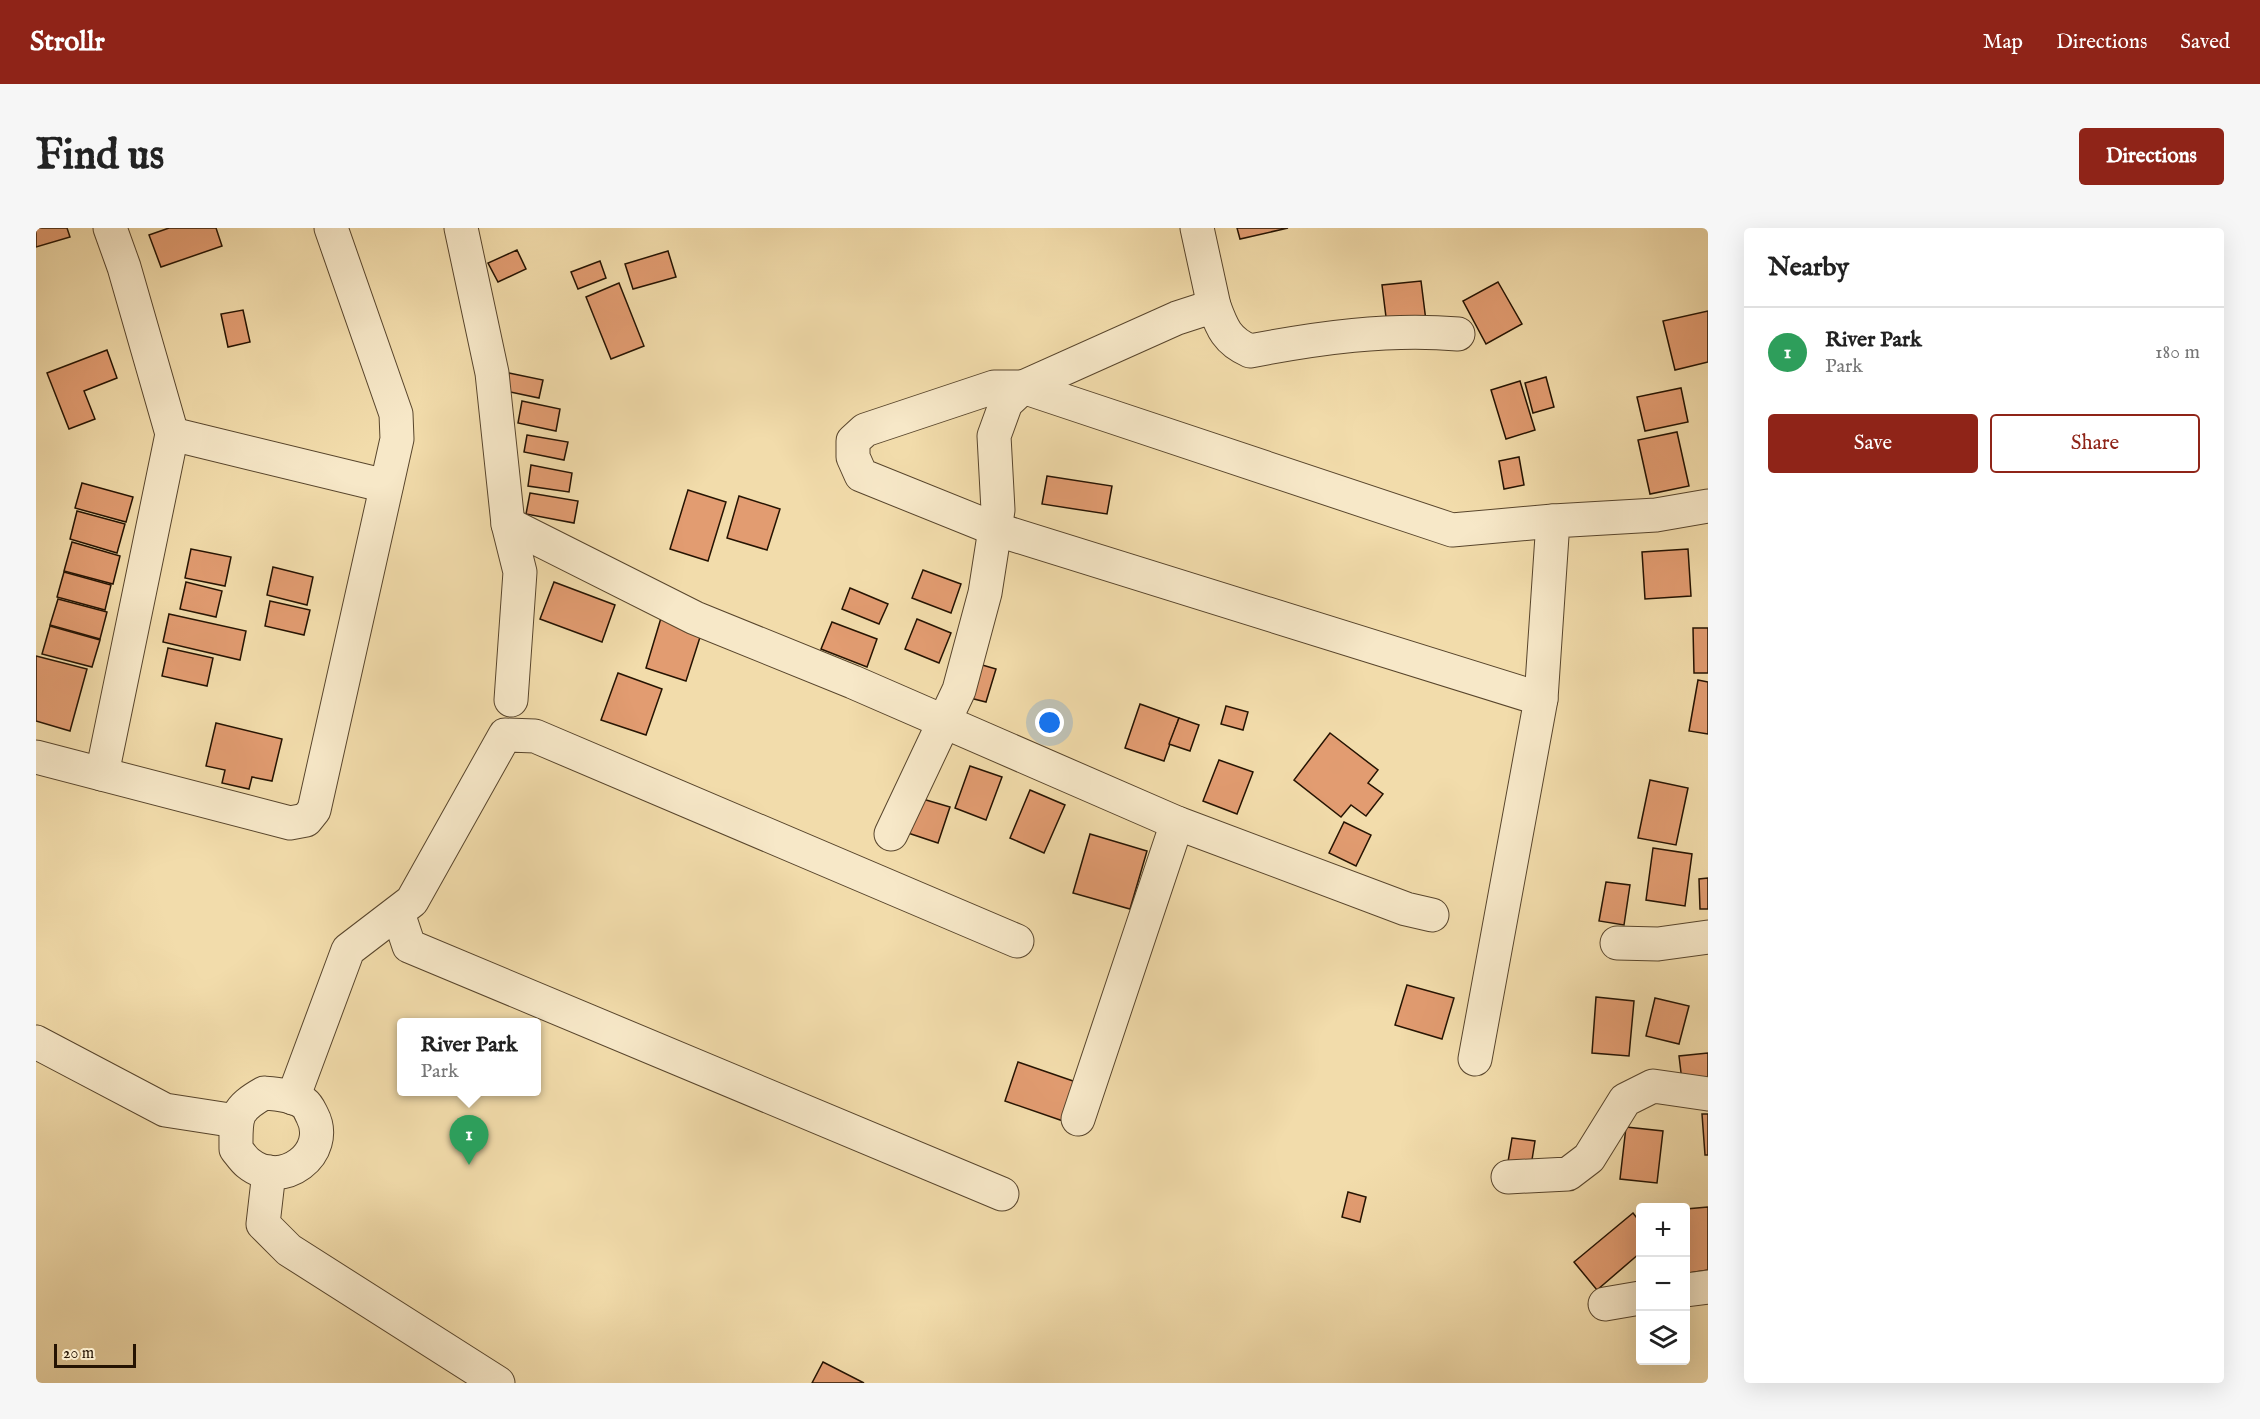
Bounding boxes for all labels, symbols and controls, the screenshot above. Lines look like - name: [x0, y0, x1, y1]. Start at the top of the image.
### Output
- text: Strollr: [30, 25, 105, 60]
- text: Map: [1983, 29, 2023, 56]
- text: Directions: [2056, 29, 2147, 56]
- text: Saved: [2180, 29, 2230, 56]
- button: Directions: [2079, 128, 2224, 185]
- text: Find us: [36, 130, 164, 183]
- text: Nearby: [1768, 251, 1849, 284]
- text: River Park: [1825, 326, 1922, 354]
- text: 1: [1784, 340, 1791, 365]
- text: 180 m: [2155, 340, 2200, 365]
- text: Park: [1825, 354, 1863, 379]
- button: Save: [1768, 414, 1978, 473]
- button: Share: [1990, 414, 2200, 473]
- your location: [1035, 708, 1064, 737]
- popup: [397, 1018, 541, 1096]
- text: River Park: [421, 1031, 517, 1059]
- text: Park: [421, 1059, 459, 1084]
- pin: 1: [450, 1116, 488, 1165]
- map controls: [1636, 1203, 1690, 1365]
- button: +: [1636, 1203, 1690, 1257]
- button: −: [1636, 1257, 1690, 1311]
- button: layers: [1636, 1311, 1690, 1365]
- scale bar: [54, 1341, 136, 1368]
- text: 20 m: [63, 1344, 94, 1364]

